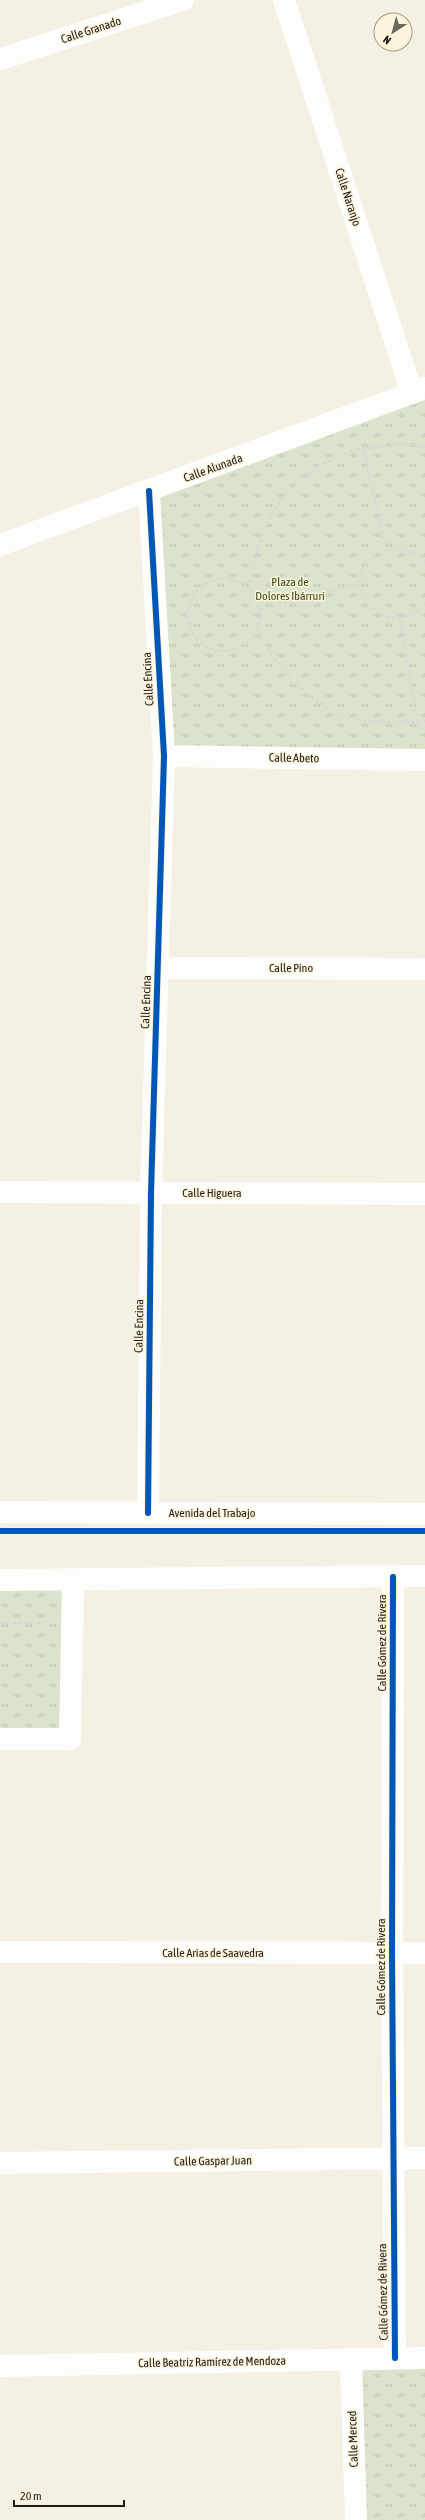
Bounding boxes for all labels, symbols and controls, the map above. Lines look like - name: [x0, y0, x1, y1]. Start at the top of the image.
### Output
- north arrow: [373, 12, 413, 52]
- street label: Calle Granado: [59, 14, 123, 46]
- text: N: [381, 33, 393, 47]
- street label: Calle Naranjo: [332, 166, 364, 228]
- street label: Calle Alunada: [182, 451, 244, 485]
- park label: Plaza de Dolores Ibárruri: [255, 575, 325, 603]
- street label: Calle Encina: [140, 652, 156, 706]
- street label: Calle Abeto: [269, 751, 320, 765]
- street label: Calle Pino: [269, 961, 313, 975]
- street label: Calle Encina: [138, 975, 154, 1029]
- street label: Calle Higuera: [182, 1186, 242, 1200]
- street label: Calle Encina: [132, 1299, 146, 1353]
- street label: Avenida del Trabajo: [169, 1506, 256, 1520]
- street label: Calle Gómez de Rivera: [375, 1594, 389, 1692]
- street label: Calle Gómez de Rivera: [374, 1918, 388, 2016]
- street label: Calle Arias de Saavedra: [162, 1946, 264, 1960]
- street label: Calle Gaspar Juan: [174, 2153, 252, 2169]
- street label: Calle Gómez de Rivera: [375, 2243, 391, 2341]
- street label: Calle Beatriz Ramírez de Mendoza: [138, 2354, 286, 2370]
- street label: Calle Merced: [345, 2410, 361, 2468]
- scale bar: [14, 2482, 124, 2508]
- text: 20 m: [20, 2489, 42, 2503]

